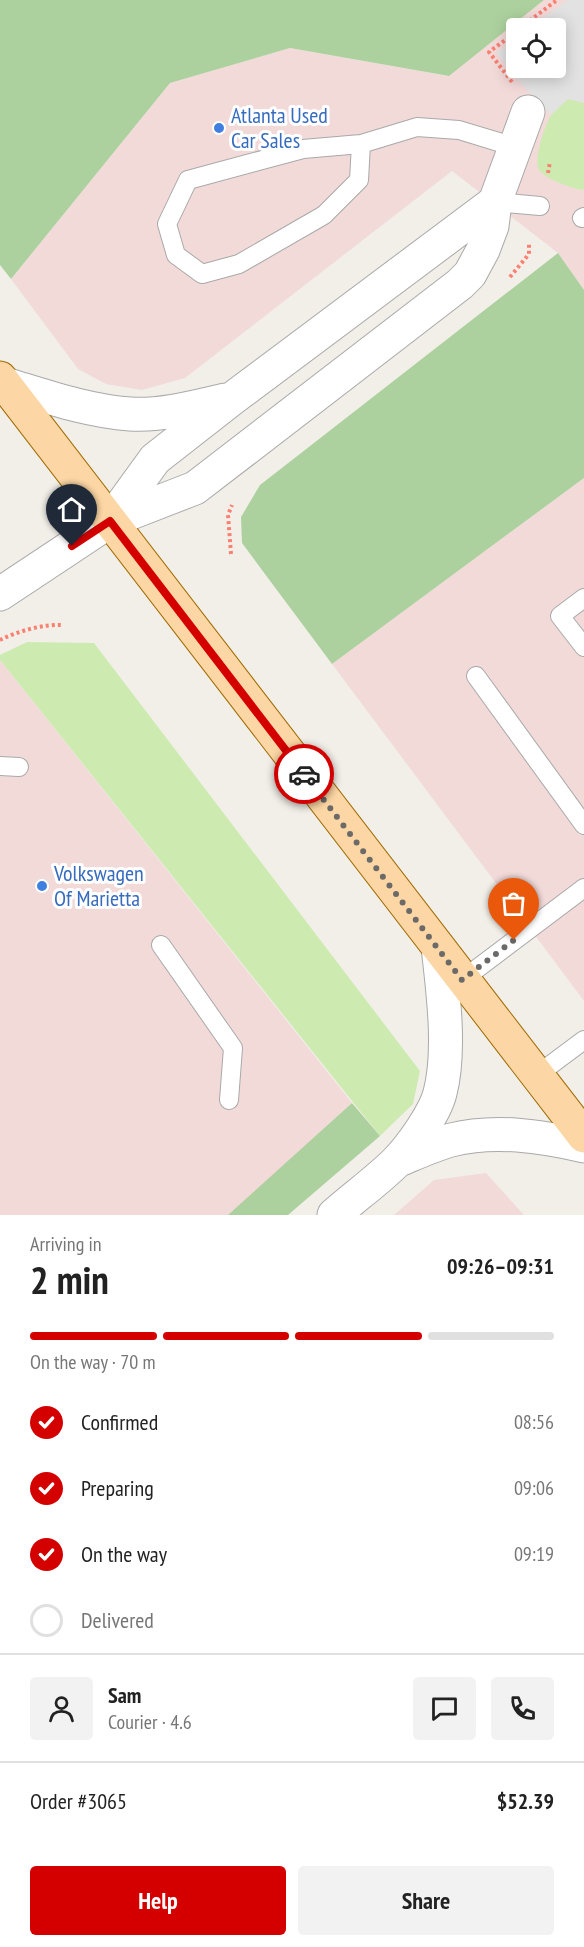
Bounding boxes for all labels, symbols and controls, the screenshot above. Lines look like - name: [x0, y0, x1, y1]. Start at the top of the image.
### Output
- map controls: [506, 18, 566, 78]
- button: locate: [506, 18, 566, 78]
- place label: Atlanta Used Car Sales: [231, 101, 328, 154]
- marker: Atlanta Used Car Sales: [212, 121, 226, 135]
- pin: [46, 484, 97, 546]
- icon: home: [55, 493, 88, 526]
- courier: [274, 744, 334, 804]
- icon: car: [288, 758, 321, 791]
- place label: Volkswagen Of Marietta: [53, 859, 144, 912]
- pin: [488, 878, 539, 940]
- marker: Volkswagen Of Marietta: [35, 879, 49, 893]
- icon: bag: [497, 887, 530, 920]
- text: Arriving in: [30, 1231, 102, 1257]
- text: 09:26–09:31: [447, 1252, 554, 1280]
- text: 2 min: [30, 1254, 109, 1305]
- text: On the way · 70 m: [30, 1349, 156, 1375]
- icon: check: [30, 1406, 63, 1439]
- text: Confirmed: [81, 1408, 158, 1436]
- text: 08:56: [514, 1409, 554, 1435]
- icon: check: [30, 1472, 63, 1505]
- text: Preparing: [81, 1474, 154, 1502]
- text: 09:06: [514, 1475, 554, 1501]
- icon: check: [30, 1538, 63, 1571]
- text: On the way: [81, 1540, 167, 1568]
- text: 09:19: [514, 1541, 554, 1567]
- text: Delivered: [81, 1606, 154, 1634]
- button: person: [30, 1677, 93, 1740]
- button: chat: [413, 1677, 476, 1740]
- button: phone: [491, 1677, 554, 1740]
- text: Sam: [108, 1681, 141, 1709]
- text: Courier · 4.6: [108, 1709, 192, 1735]
- text: Order #3065: [30, 1787, 127, 1815]
- text: $52.39: [497, 1787, 554, 1815]
- button: Help: [30, 1866, 286, 1935]
- button: Share: [298, 1866, 554, 1935]

